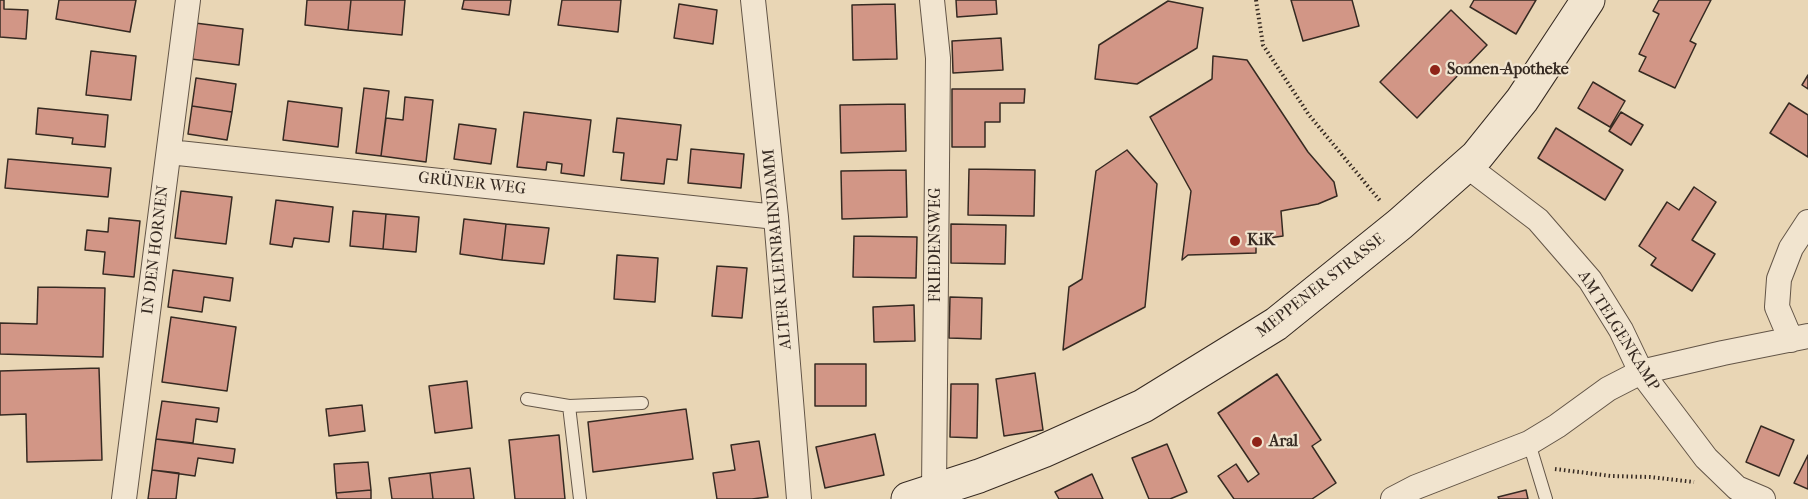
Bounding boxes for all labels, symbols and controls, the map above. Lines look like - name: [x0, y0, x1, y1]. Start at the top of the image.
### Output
- place label: Sonnen-Apotheke: [1447, 60, 1569, 80]
- marker: Sonnen-Apotheke: [1428, 63, 1442, 77]
- street label: ALTER KLEINBAHNDAMM: [760, 148, 796, 350]
- street label: GRÜNER WEG: [417, 169, 527, 199]
- street label: IN DEN HORNEN: [139, 184, 173, 316]
- street label: FRIEDENSWEG: [926, 187, 946, 303]
- street label: MEPPENER STRASSE: [1253, 230, 1389, 342]
- place label: KiK: [1247, 231, 1275, 251]
- marker: KiK: [1228, 234, 1242, 248]
- street label: AM TELGENKAMP: [1573, 267, 1663, 395]
- place label: Aral: [1269, 432, 1298, 452]
- marker: Aral: [1250, 435, 1264, 449]

